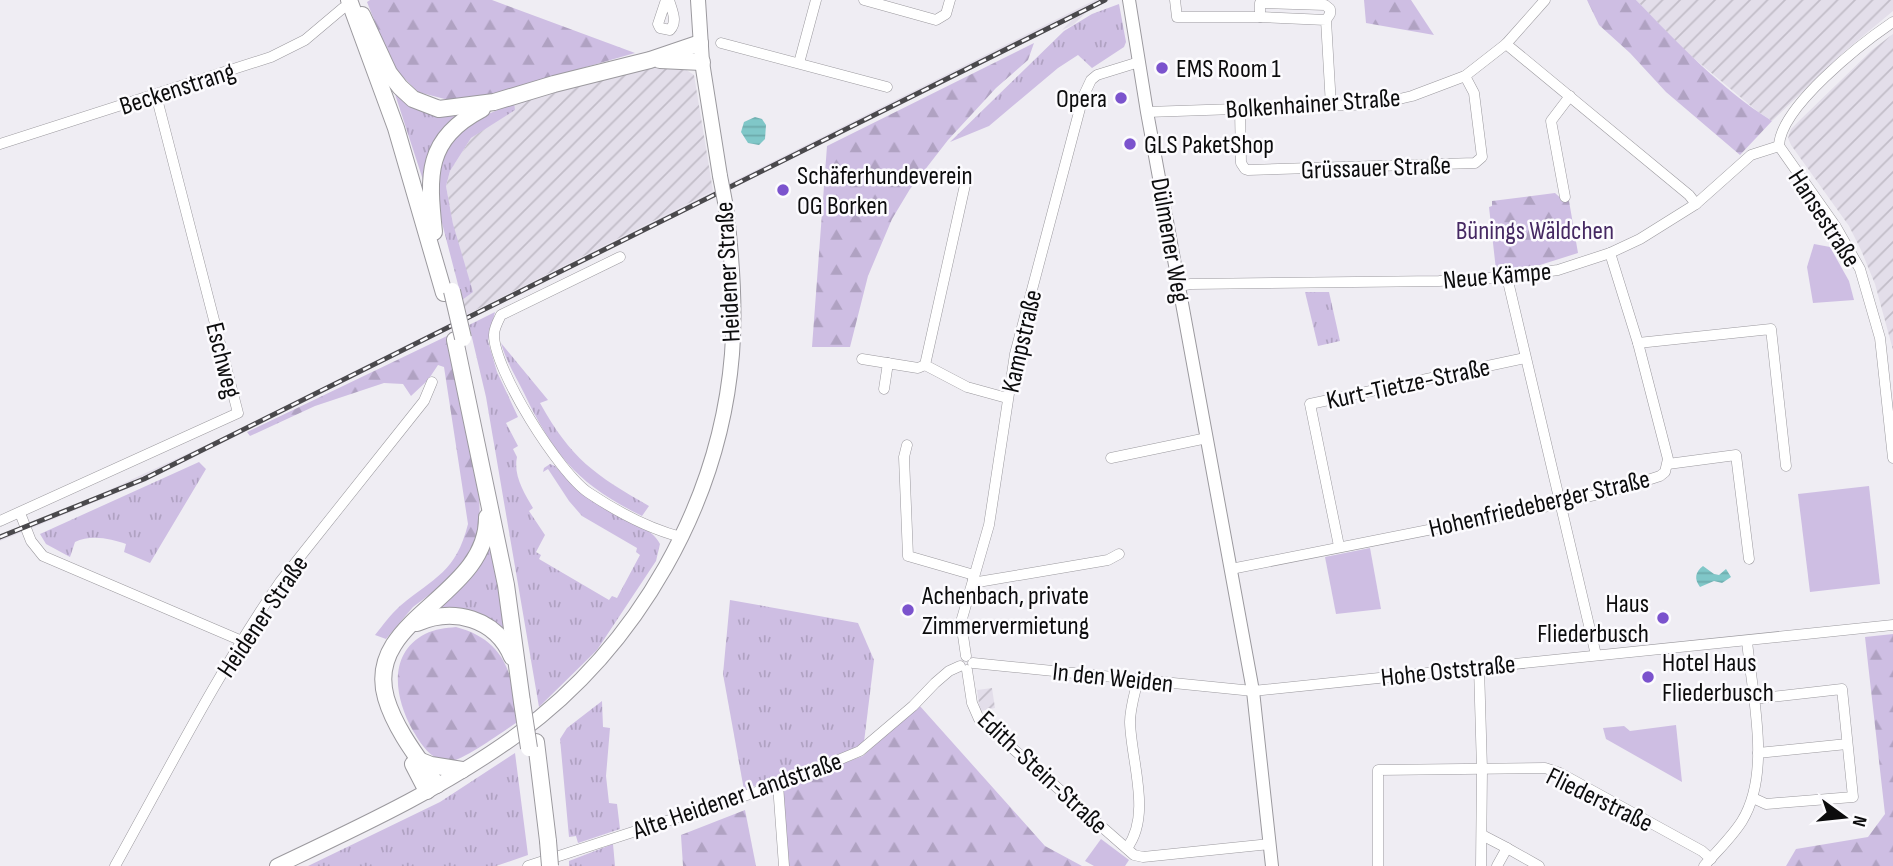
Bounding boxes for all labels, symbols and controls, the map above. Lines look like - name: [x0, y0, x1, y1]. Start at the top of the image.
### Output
- place label: EMS Room 1: [1176, 54, 1281, 85]
- street label: Beckenstrang: [116, 56, 239, 123]
- marker: EMS Room 1: [1154, 60, 1170, 76]
- street label: Bolkenhainer Straße: [1225, 83, 1401, 126]
- place label: Opera: [1056, 84, 1107, 115]
- marker: Opera: [1113, 90, 1129, 106]
- place label: GLS PaketShop: [1144, 130, 1274, 161]
- marker: GLS PaketShop: [1122, 136, 1138, 152]
- street label: Grüssauer Straße: [1301, 150, 1452, 187]
- place label: Schäferhundeverein OG Borken: [797, 161, 973, 222]
- street label: Hansestraße: [1781, 164, 1867, 273]
- street label: Dülmener Weg: [1143, 175, 1196, 305]
- marker: Schäferhundeverein OG Borken: [775, 182, 791, 198]
- street label: Heidener Straße: [709, 201, 748, 343]
- park label: Bünings Wäldchen: [1456, 216, 1614, 247]
- street label: Neue Kämpe: [1442, 256, 1553, 297]
- street label: Kampstraße: [996, 287, 1049, 396]
- street label: Eschweg: [198, 319, 247, 401]
- street label: Kurt-Tietze-Straße: [1324, 352, 1493, 417]
- street label: Hohenfriedeberger Straße: [1426, 464, 1653, 545]
- street label: Heidener Straße: [211, 550, 315, 684]
- place label: Achenbach, private Zimmervermietung: [921, 581, 1089, 642]
- place label: Haus Fliederbusch: [1537, 589, 1649, 650]
- marker: Achenbach, private Zimmervermietung: [900, 602, 916, 618]
- marker: Haus Fliederbusch: [1655, 610, 1671, 626]
- place label: Hotel Haus Fliederbusch: [1662, 648, 1774, 709]
- street label: Hohe Oststraße: [1379, 649, 1517, 694]
- street label: In den Weiden: [1051, 657, 1175, 700]
- marker: Hotel Haus Fliederbusch: [1640, 669, 1656, 685]
- street label: Edith-Stein-Straße: [970, 705, 1114, 841]
- street label: Alte Heidener Landstraße: [628, 746, 846, 847]
- street label: Fliederstraße: [1541, 761, 1658, 839]
- north arrow: [1809, 782, 1879, 852]
- text: N: [1847, 813, 1871, 829]

